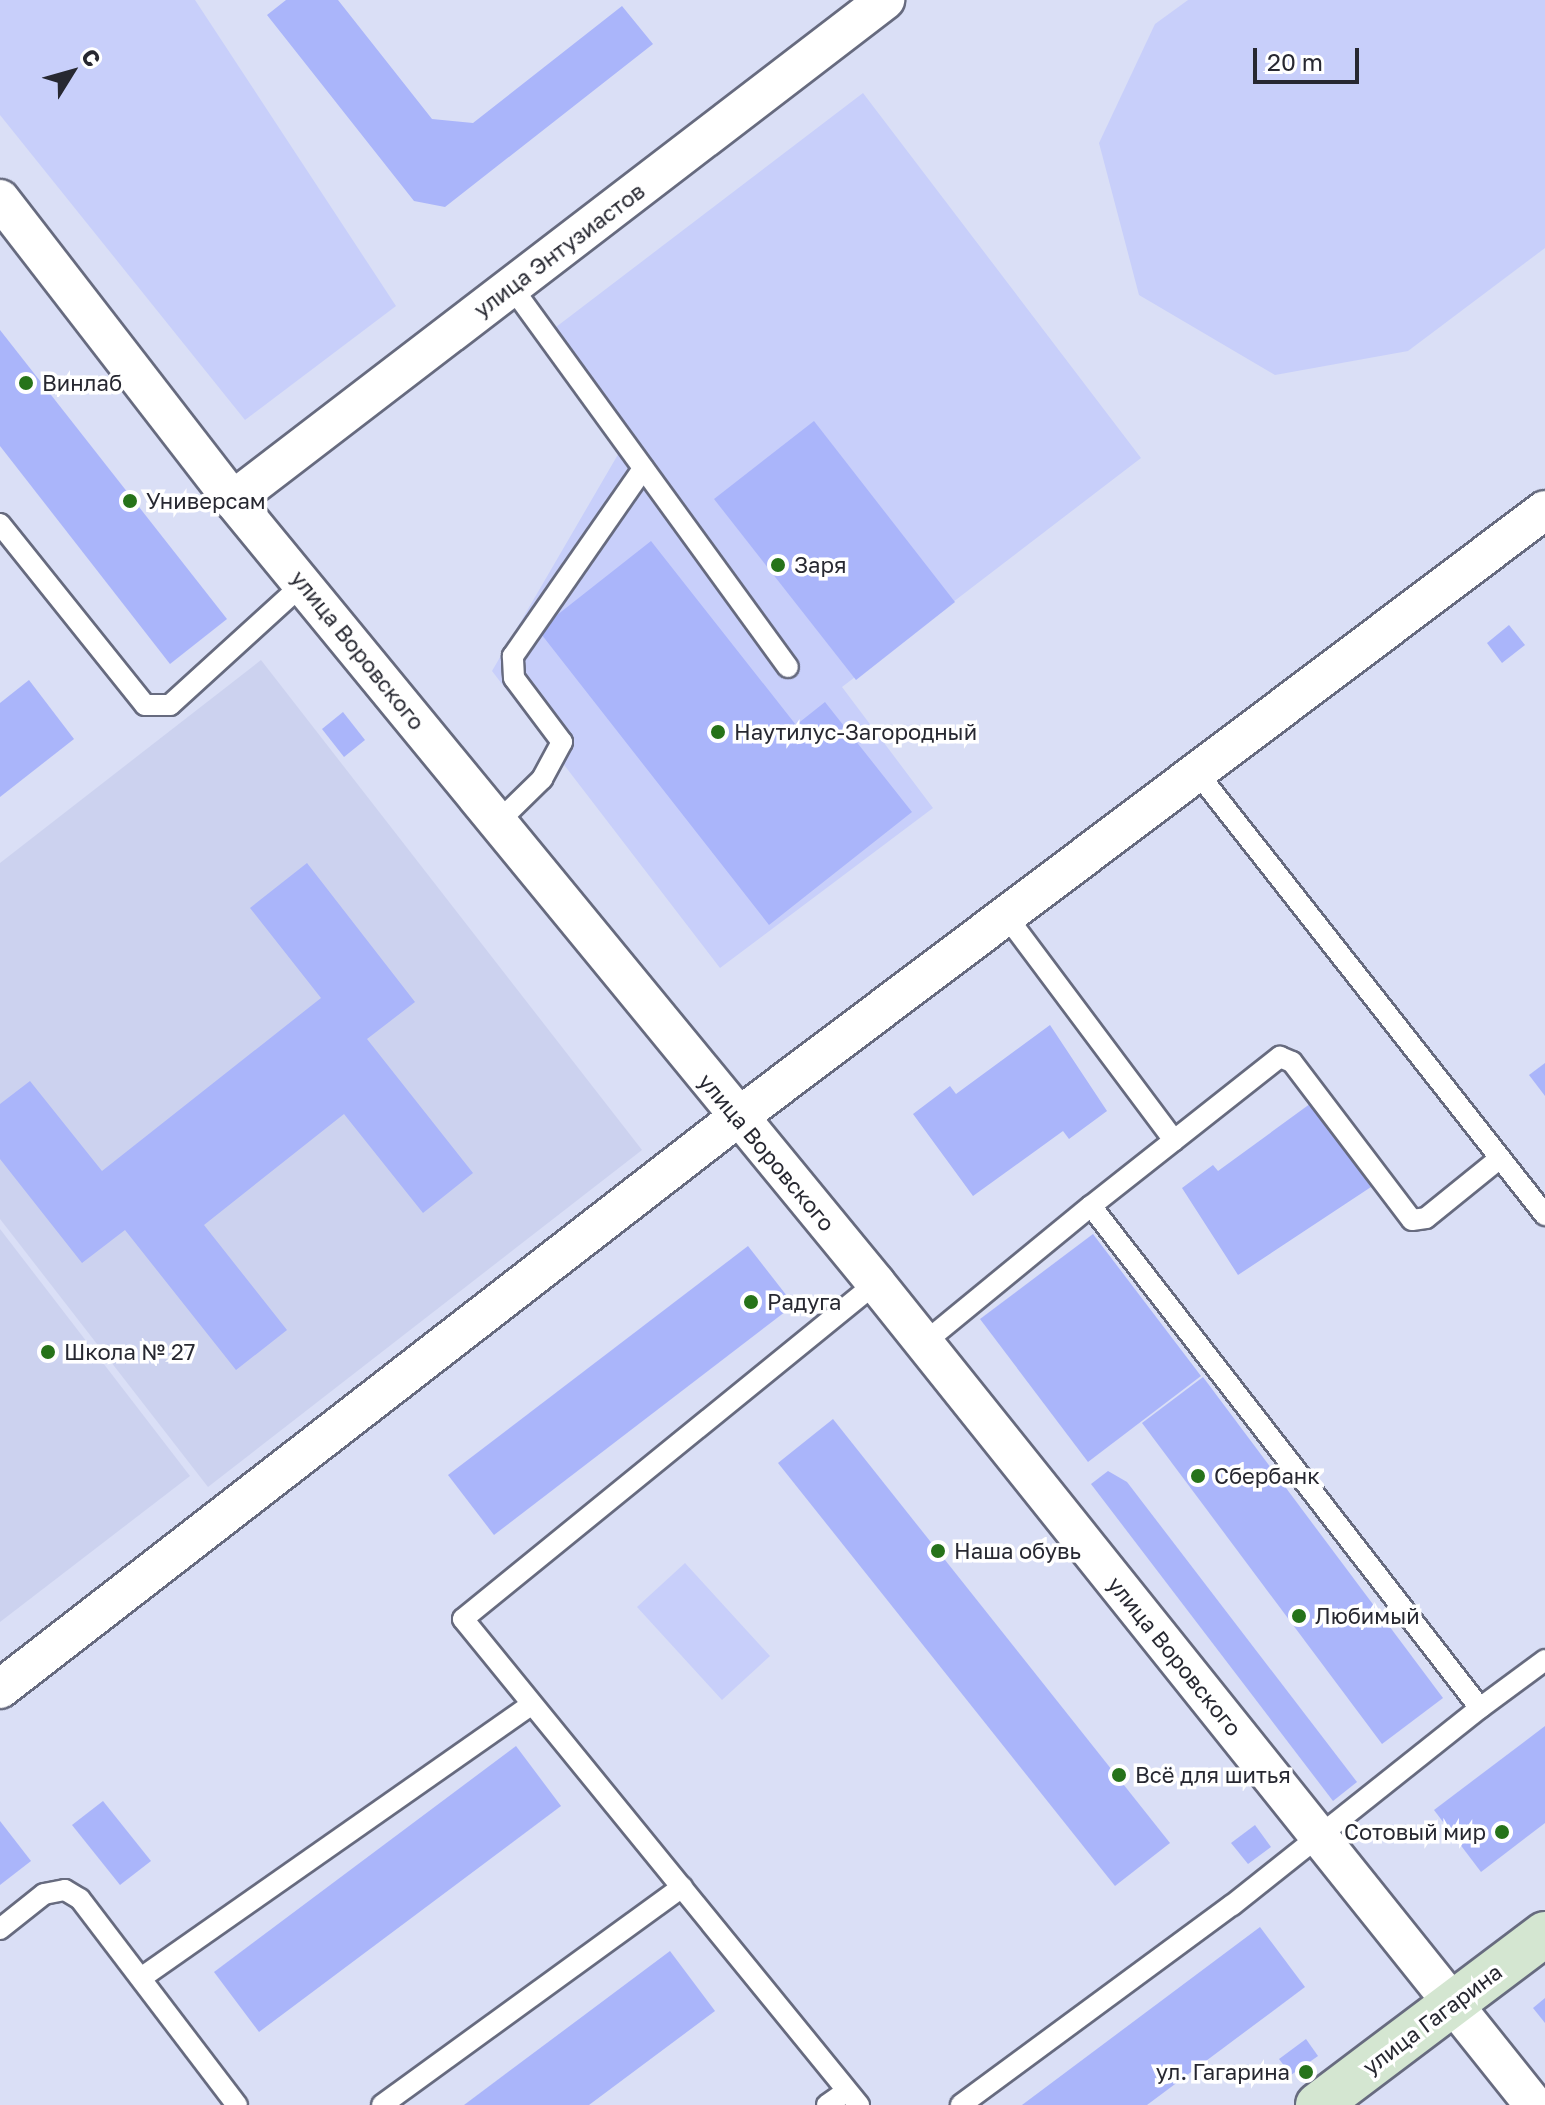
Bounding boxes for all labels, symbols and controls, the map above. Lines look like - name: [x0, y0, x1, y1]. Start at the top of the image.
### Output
- north arrow: [32, 32, 112, 112]
- scale bar: [1257, 32, 1363, 82]
- text: С: [76, 43, 107, 72]
- text: 20 m: [1267, 47, 1323, 76]
- street label: улица Энтузиастов: [468, 177, 650, 323]
- place label: Винлаб: [42, 370, 122, 396]
- marker: Винлаб: [17, 374, 35, 392]
- place label: Универсам: [146, 488, 266, 514]
- marker: Универсам: [121, 492, 139, 510]
- place label: Заря: [794, 552, 847, 578]
- marker: Заря: [769, 556, 787, 574]
- street label: улица Воровского: [286, 565, 430, 735]
- place label: Наутилус-Загородный: [734, 719, 977, 745]
- marker: Наутилус-Загородный: [709, 723, 727, 741]
- street label: улица Воровского: [693, 1068, 841, 1236]
- place label: Радуга: [767, 1289, 841, 1315]
- marker: Радуга: [742, 1293, 760, 1311]
- place label: Школа № 27: [64, 1339, 195, 1365]
- marker: Школа № 27: [39, 1343, 57, 1361]
- place label: Сбербанк: [1214, 1463, 1320, 1489]
- marker: Сбербанк: [1189, 1467, 1207, 1485]
- place label: Наша обувь: [954, 1538, 1081, 1564]
- marker: Наша обувь: [929, 1542, 947, 1560]
- street label: улица Воровского: [1103, 1571, 1247, 1741]
- place label: Любимый: [1315, 1603, 1420, 1629]
- marker: Любимый: [1290, 1607, 1308, 1625]
- place label: Всё для шитья: [1135, 1762, 1291, 1788]
- marker: Всё для шитья: [1110, 1766, 1128, 1784]
- place label: Сотовый мир: [1344, 1819, 1486, 1845]
- marker: Сотовый мир: [1493, 1823, 1511, 1841]
- street label: улица Гагарина: [1357, 1958, 1507, 2080]
- place label: ул. Гагарина: [1156, 2059, 1290, 2085]
- marker: ул. Гагарина: [1297, 2063, 1315, 2081]

